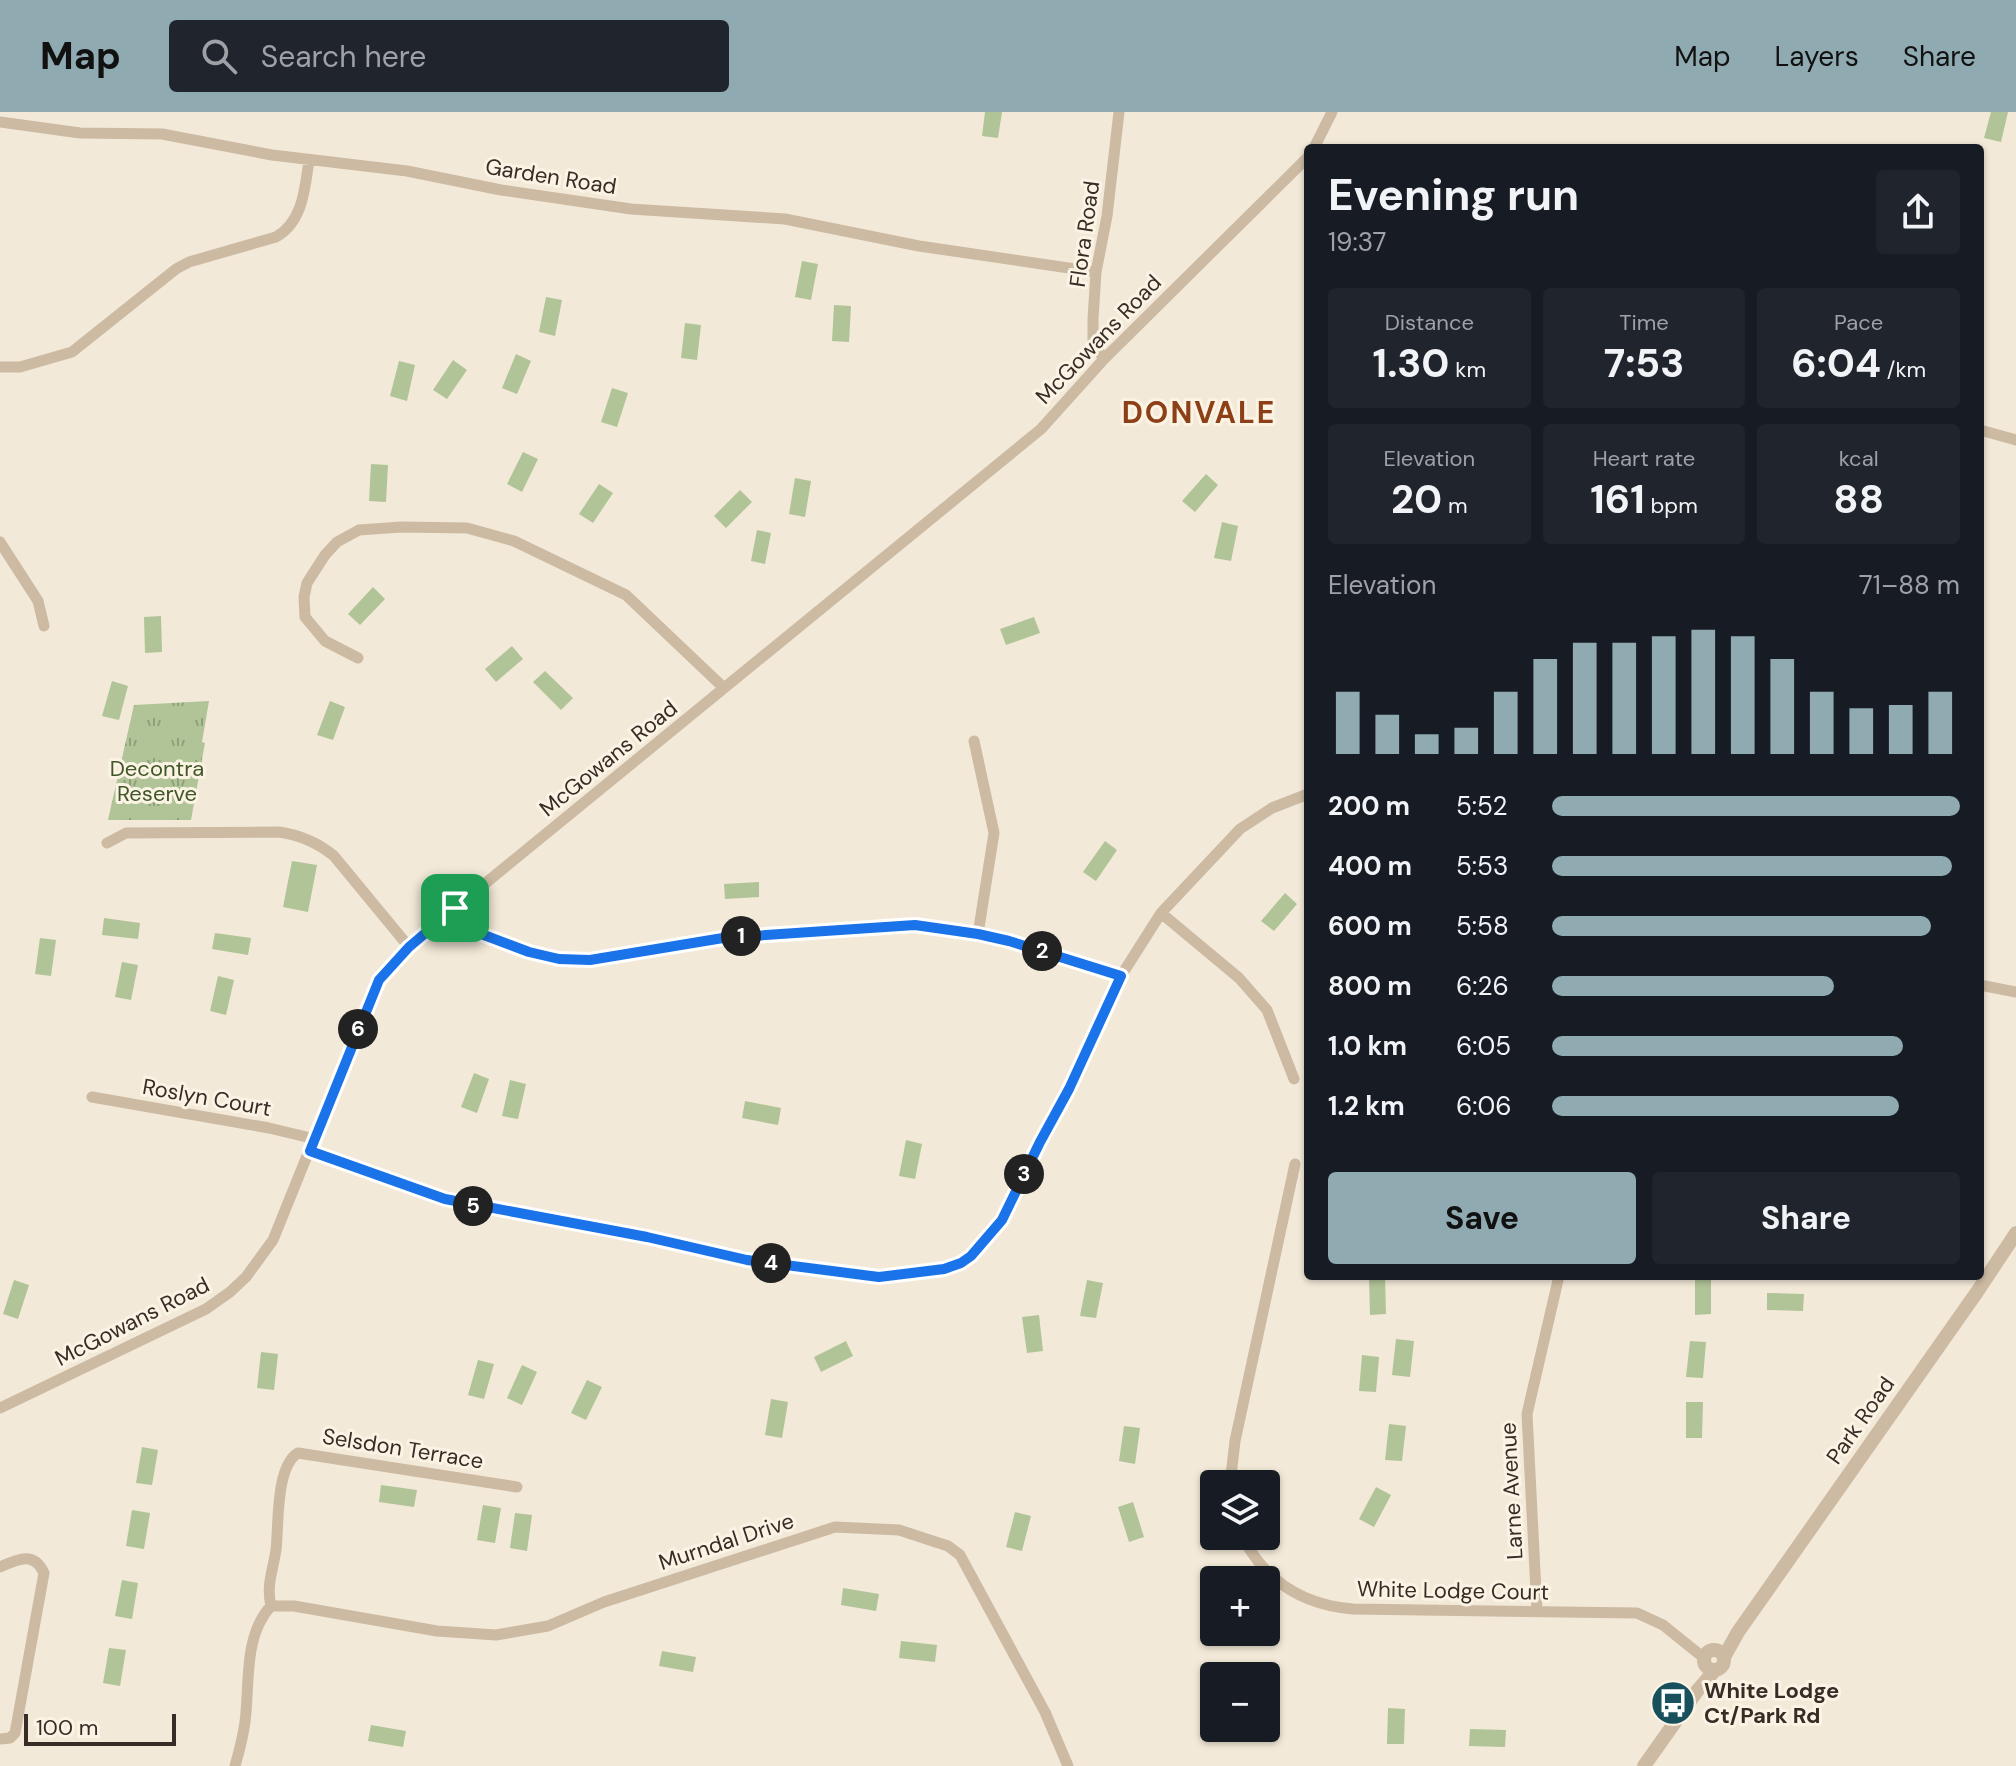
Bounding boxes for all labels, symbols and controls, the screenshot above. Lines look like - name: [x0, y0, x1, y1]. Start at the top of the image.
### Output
- search box: [169, 20, 729, 92]
- text: Map: [40, 31, 121, 81]
- icon: search: [197, 34, 241, 78]
- text: Search here: [261, 37, 426, 76]
- text: Map: [1674, 38, 1731, 75]
- text: Layers: [1775, 38, 1859, 75]
- text: Share: [1903, 38, 1976, 75]
- street label: Garden Road: [483, 152, 619, 201]
- text: Evening run: [1328, 166, 1579, 224]
- button: share: [1876, 170, 1960, 254]
- street label: Flora Road: [1063, 179, 1106, 289]
- text: 19:37: [1328, 225, 1387, 259]
- street label: McGowans Road: [1029, 268, 1168, 410]
- text: Distance: [1385, 308, 1474, 337]
- text: Time: [1619, 308, 1669, 337]
- text: Pace: [1834, 308, 1883, 337]
- text: 1.30: [1373, 337, 1450, 389]
- text: 7:53: [1604, 337, 1684, 389]
- text: 6:04: [1791, 337, 1881, 389]
- text: km: [1450, 355, 1486, 384]
- text: /km: [1881, 355, 1926, 384]
- district label: DONVALE: [1122, 393, 1276, 432]
- text: Elevation: [1383, 444, 1475, 473]
- text: Heart rate: [1593, 444, 1695, 473]
- text: kcal: [1839, 444, 1879, 473]
- text: 20: [1391, 473, 1442, 525]
- text: 161: [1590, 473, 1645, 525]
- text: 88: [1833, 473, 1884, 525]
- text: m: [1442, 491, 1468, 520]
- text: bpm: [1645, 491, 1698, 520]
- text: Elevation: [1328, 568, 1436, 602]
- text: 71–88 m: [1859, 568, 1960, 602]
- street label: McGowans Road: [533, 694, 683, 823]
- park label: Decontra Reserve: [110, 754, 204, 808]
- text: 200 m: [1328, 789, 1410, 823]
- text: 5:52: [1456, 789, 1508, 823]
- text: 400 m: [1328, 849, 1412, 883]
- text: 5:53: [1456, 849, 1508, 883]
- pin: [421, 874, 489, 942]
- icon: arrive: [433, 886, 477, 930]
- text: 600 m: [1328, 909, 1412, 943]
- text: 5:58: [1456, 909, 1509, 943]
- pin: 1: [721, 916, 761, 956]
- text: 1: [737, 921, 745, 950]
- pin: 2: [1022, 931, 1062, 971]
- text: 2: [1036, 936, 1048, 965]
- text: 800 m: [1328, 969, 1412, 1003]
- text: 6:26: [1456, 969, 1509, 1003]
- pin: 6: [338, 1009, 378, 1049]
- text: 6: [351, 1014, 365, 1043]
- text: 1.0 km: [1328, 1029, 1407, 1063]
- text: 6:05: [1456, 1029, 1511, 1063]
- street label: Roslyn Court: [140, 1072, 274, 1123]
- text: 1.2 km: [1328, 1089, 1405, 1123]
- text: 6:06: [1456, 1089, 1512, 1123]
- pin: 3: [1004, 1154, 1044, 1194]
- text: 3: [1017, 1159, 1031, 1188]
- button: Save: [1328, 1172, 1636, 1264]
- button: Share: [1652, 1172, 1960, 1264]
- pin: 5: [453, 1186, 493, 1226]
- text: 5: [466, 1191, 480, 1220]
- pin: 4: [751, 1243, 791, 1283]
- text: 4: [764, 1248, 778, 1277]
- street label: McGowans Road: [50, 1270, 214, 1373]
- street label: Park Road: [1820, 1371, 1901, 1470]
- street label: Selsdon Terrace: [320, 1421, 486, 1476]
- street label: Larne Avenue: [1493, 1422, 1530, 1560]
- map controls: [1200, 1470, 1280, 1742]
- button: layers: [1200, 1470, 1280, 1550]
- street label: Murndal Drive: [655, 1506, 797, 1577]
- button: +: [1200, 1566, 1280, 1646]
- street label: White Lodge Court: [1357, 1574, 1549, 1607]
- button: −: [1200, 1662, 1280, 1742]
- place label: White Lodge Ct/Park Rd: [1704, 1676, 1839, 1730]
- bus stop icon: White Lodge Ct/Park Rd: [1649, 1679, 1697, 1727]
- scale bar: [24, 1710, 176, 1746]
- text: 100 m: [36, 1713, 98, 1742]

